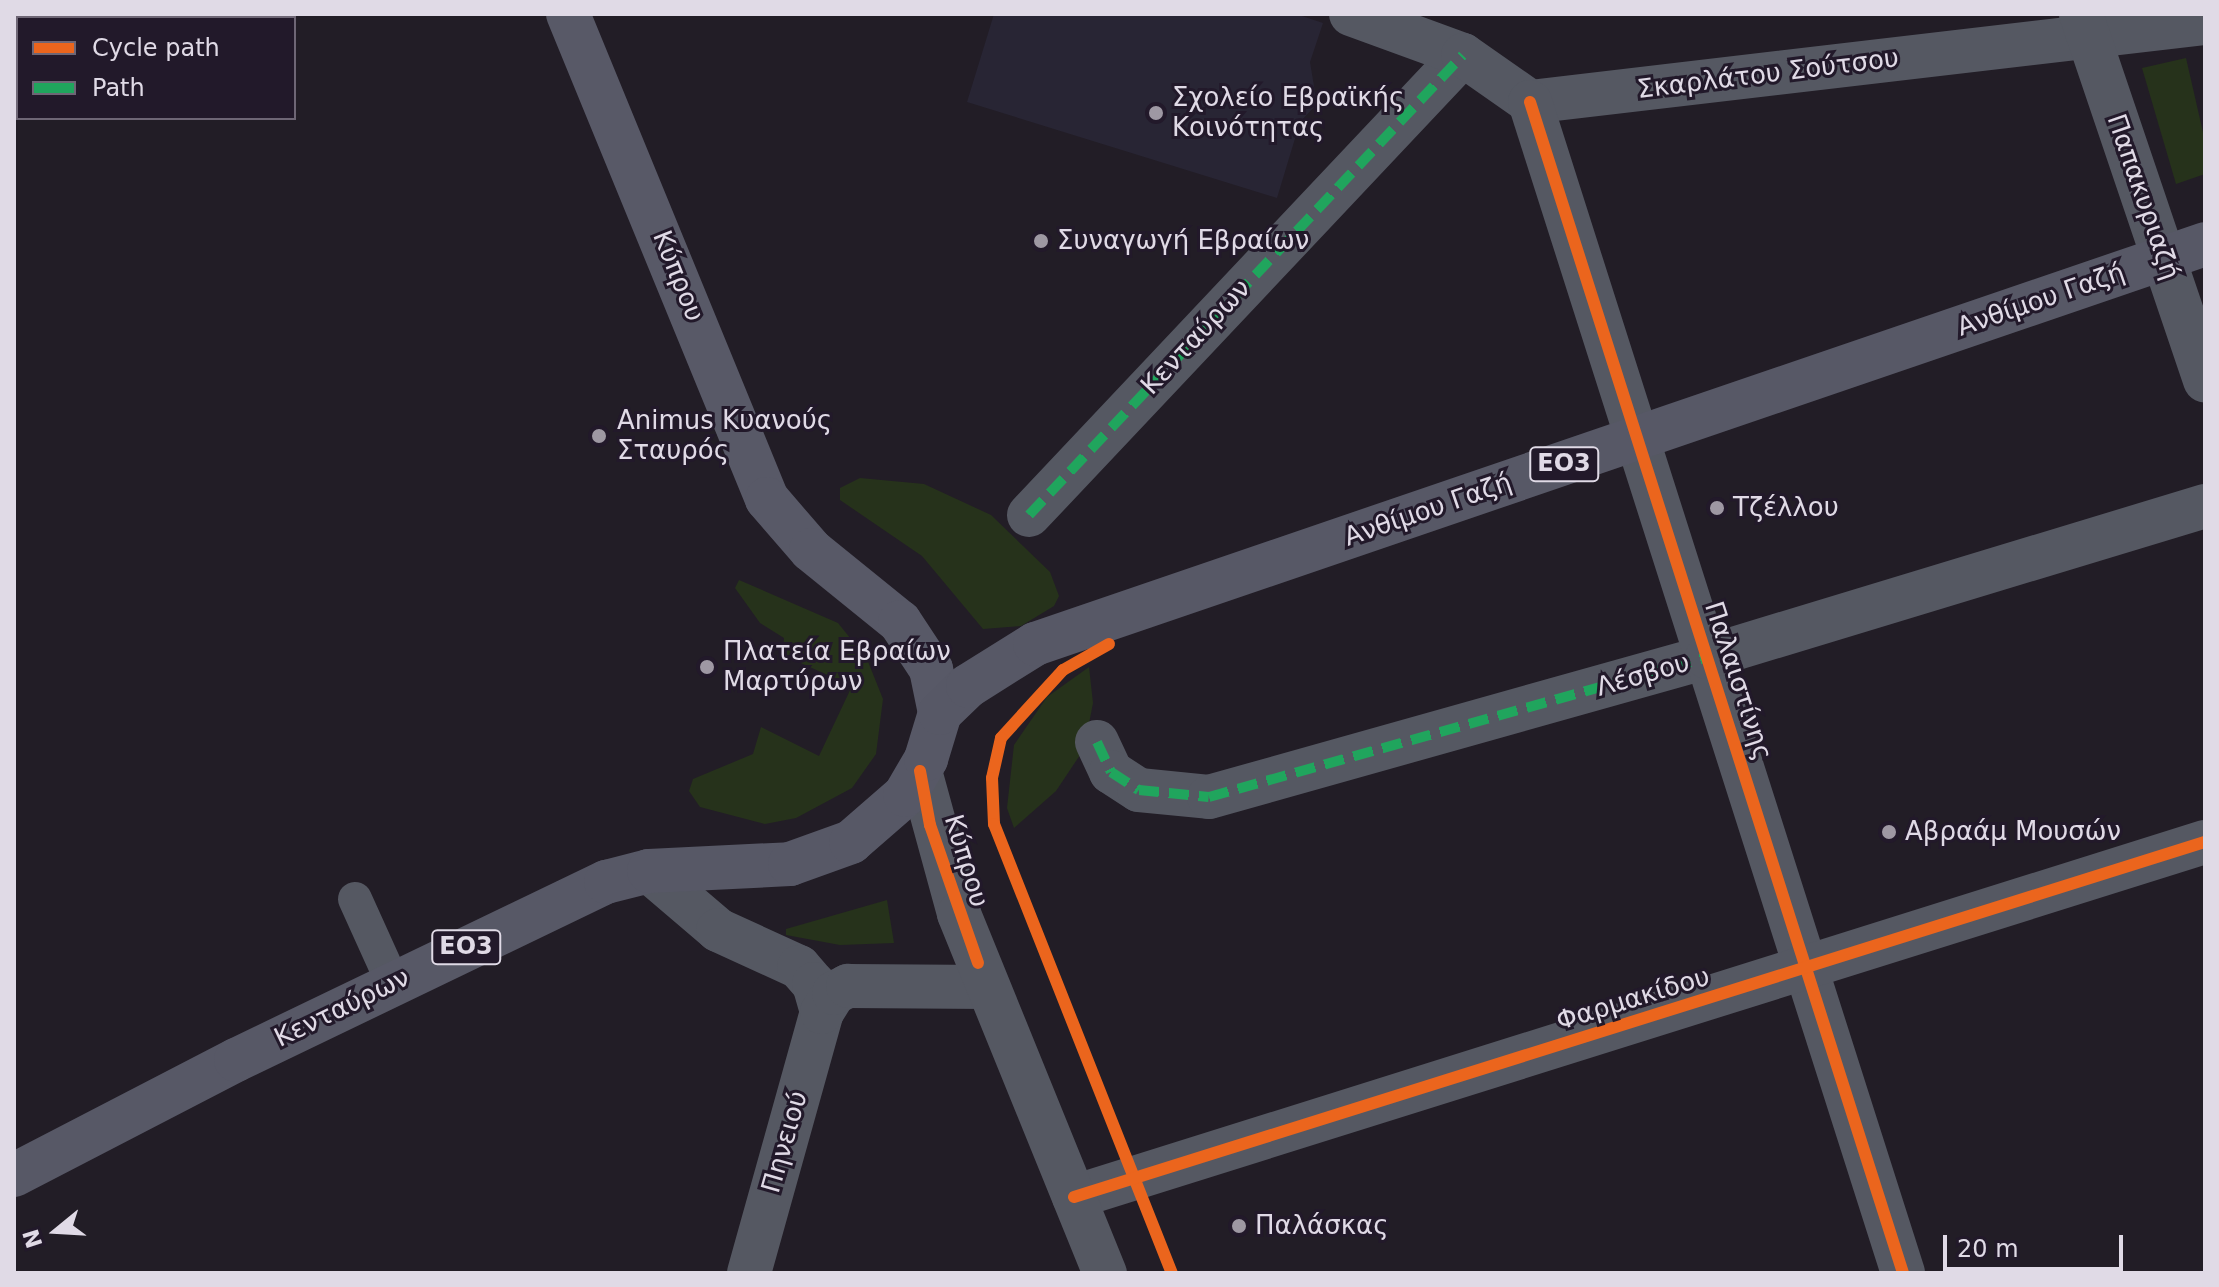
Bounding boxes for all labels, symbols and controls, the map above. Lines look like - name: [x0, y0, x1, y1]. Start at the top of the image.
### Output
- legend: [16, 16, 296, 120]
- text: Cycle path: [92, 34, 220, 62]
- street label: Σκαρλάτου Σούτσου: [1635, 42, 1901, 106]
- text: Path: [92, 74, 145, 102]
- place label: Σχολείο Εβραϊκής Κοινότητας: [1172, 82, 1404, 144]
- marker: Σχολείο Εβραϊκής Κοινότητας: [1147, 104, 1165, 122]
- street label: Παπακυριαζή: [2100, 110, 2186, 284]
- place label: Συναγωγή Εβραίων: [1057, 225, 1309, 257]
- street label: Κύπρου: [646, 226, 710, 326]
- marker: Συναγωγή Εβραίων: [1032, 232, 1050, 250]
- street label: Ανθίμου Γαζή: [1953, 257, 2129, 343]
- street label: Κενταύρων: [1135, 273, 1257, 401]
- place label: Animus Κυανούς Σταυρός: [617, 405, 832, 466]
- marker: Animus Κυανούς Σταυρός: [588, 425, 610, 447]
- road number: ΕΟ3: [1528, 444, 1600, 484]
- street label: Ανθίμου Γαζή: [1340, 467, 1516, 553]
- place label: Τζέλλου: [1733, 492, 1839, 524]
- marker: Τζέλλου: [1708, 499, 1726, 517]
- street label: Παλαιστίνης: [1698, 598, 1778, 764]
- place label: Πλατεία Εβραίων Μαρτύρων: [723, 636, 951, 698]
- street label: Λέσβου: [1593, 647, 1693, 703]
- marker: Πλατεία Εβραίων Μαρτύρων: [698, 658, 716, 676]
- street label: Κύπρου: [937, 811, 995, 911]
- place label: Αβραάμ Μουσών: [1905, 816, 2121, 848]
- marker: Αβραάμ Μουσών: [1880, 823, 1898, 841]
- road number: ΕΟ3: [430, 927, 502, 967]
- street label: Φαρμακίδου: [1553, 961, 1713, 1037]
- street label: Κενταύρων: [269, 962, 415, 1054]
- street label: Πηνειού: [756, 1088, 814, 1196]
- north arrow: [16, 1191, 96, 1271]
- place label: Παλάσκας: [1255, 1210, 1388, 1242]
- marker: Παλάσκας: [1230, 1217, 1248, 1235]
- scale bar: [1947, 1219, 2127, 1269]
- text: N: [18, 1226, 47, 1251]
- text: 20 m: [1957, 1235, 2019, 1263]

